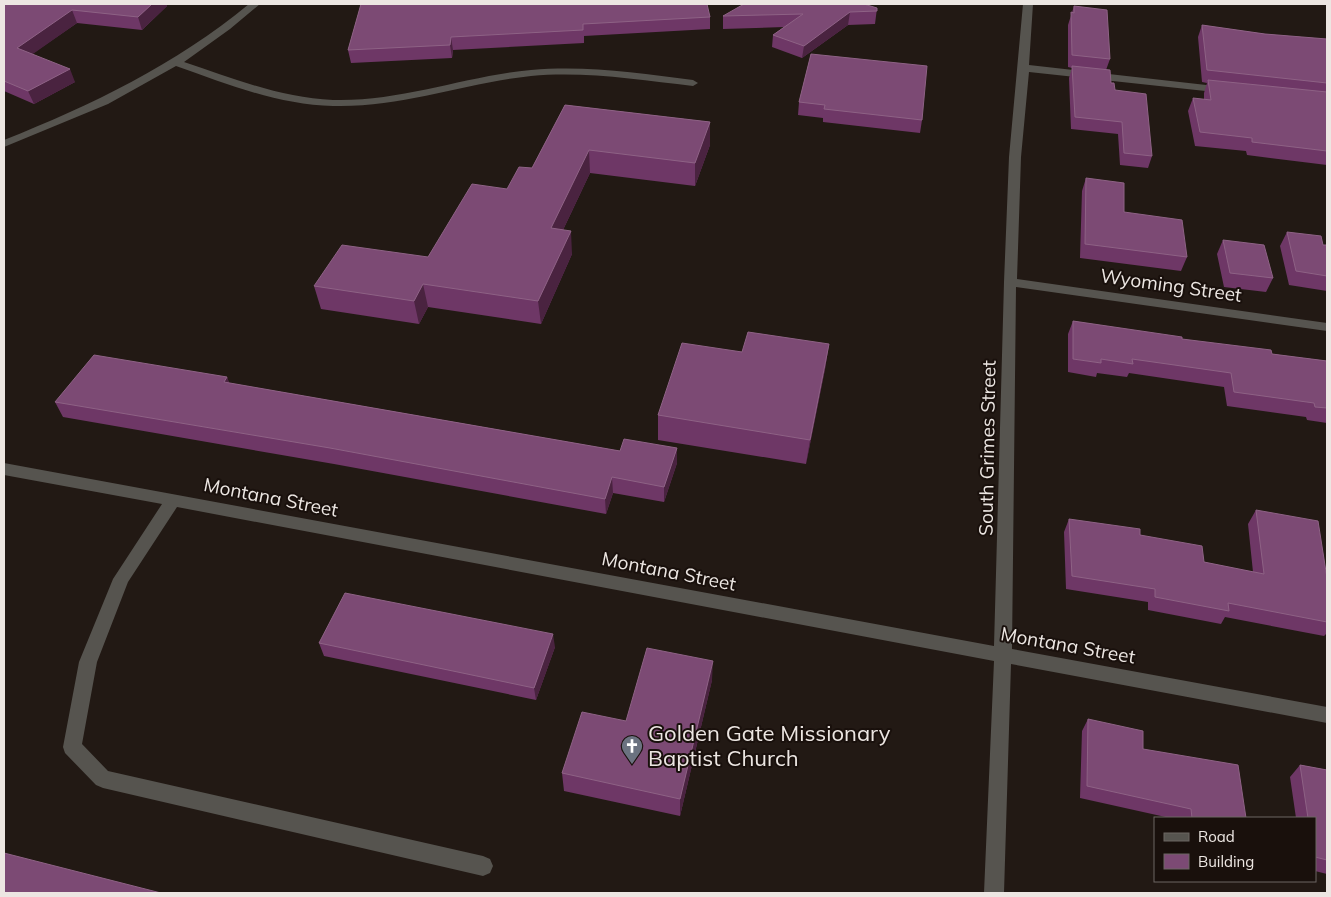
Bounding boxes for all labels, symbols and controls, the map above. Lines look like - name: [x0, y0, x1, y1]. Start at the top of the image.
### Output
- street label: Wyoming Street: [1099, 263, 1244, 307]
- street label: South Grimes Street: [973, 360, 1001, 536]
- street label: Montana Street: [202, 472, 341, 522]
- street label: Montana Street: [600, 546, 739, 596]
- street label: Montana Street: [999, 621, 1138, 669]
- place label: Golden Gate Missionary Baptist Church: [648, 719, 891, 772]
- church icon: Golden Gate Missionary Baptist Church: [620, 734, 644, 765]
- legend: [1154, 817, 1316, 882]
- text: Road: [1198, 827, 1235, 846]
- text: Building: [1198, 852, 1254, 871]

